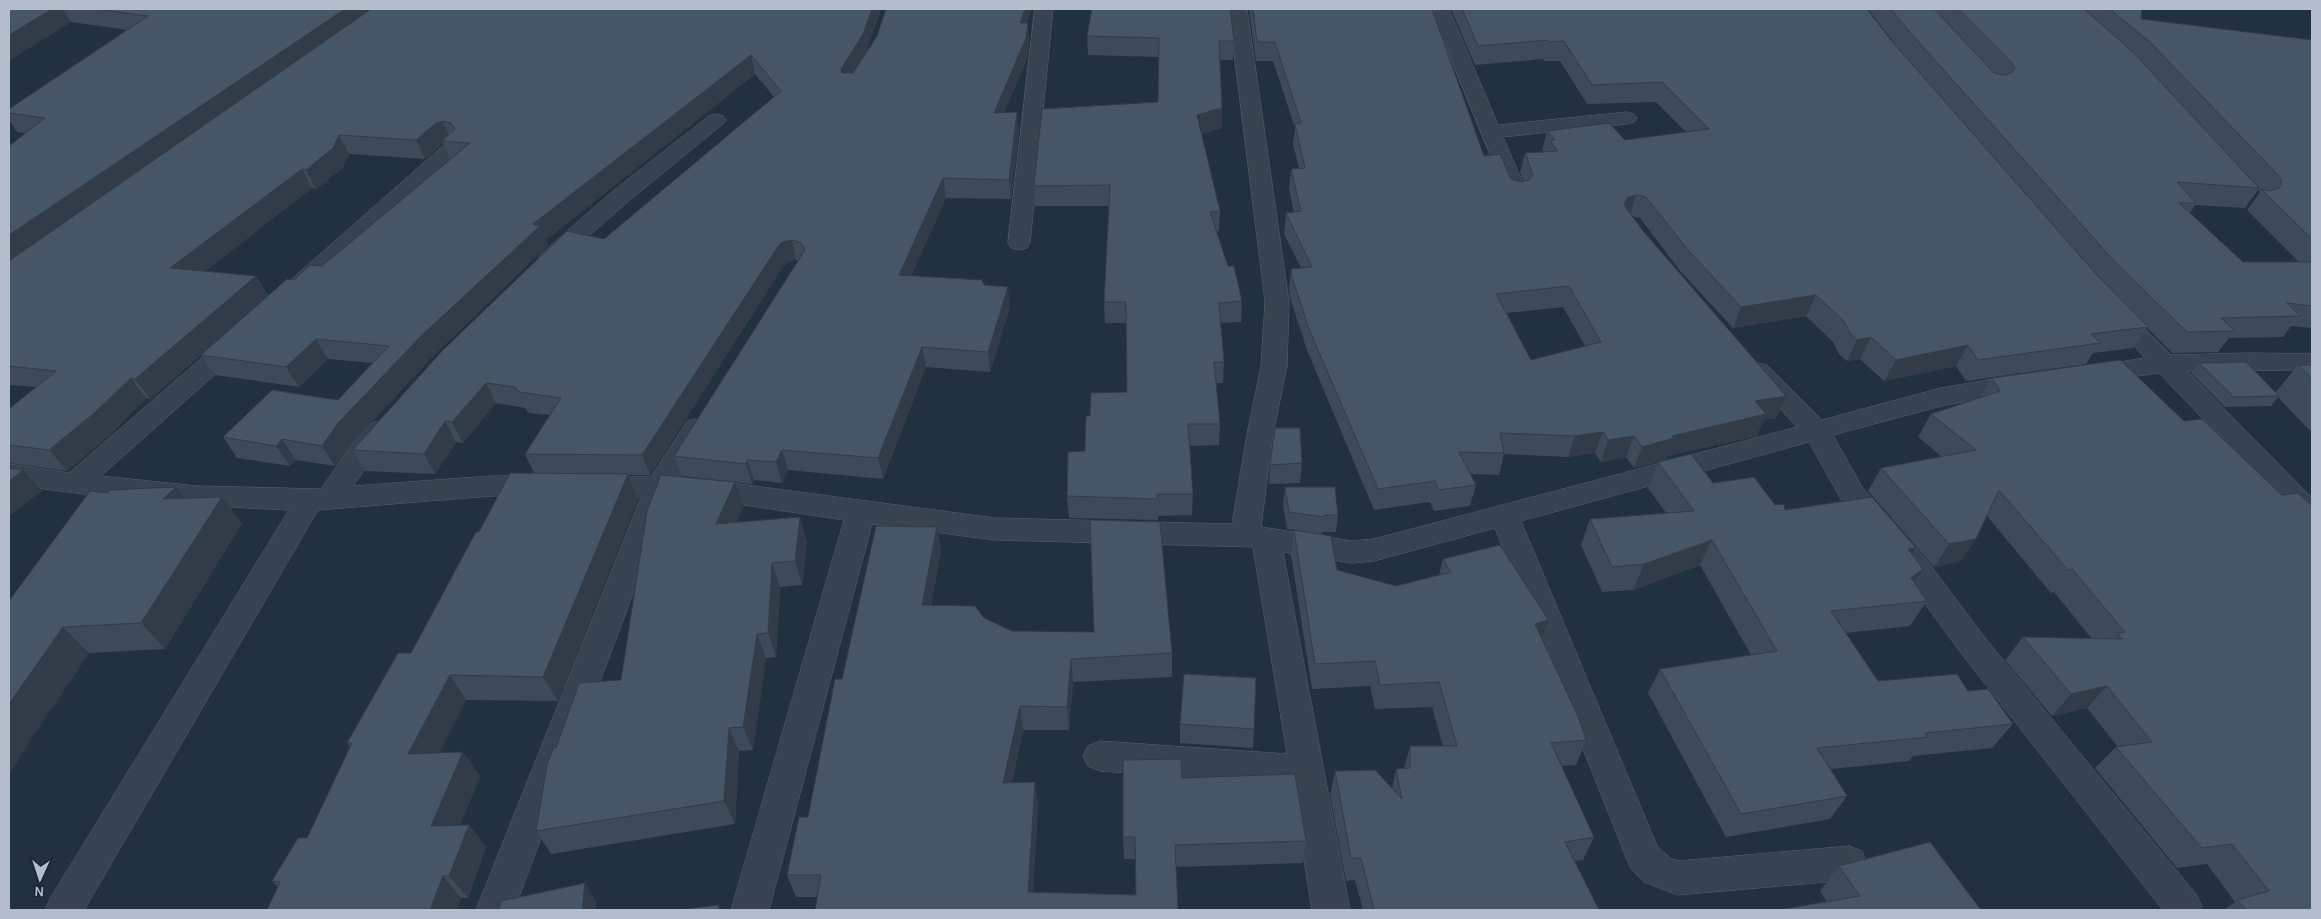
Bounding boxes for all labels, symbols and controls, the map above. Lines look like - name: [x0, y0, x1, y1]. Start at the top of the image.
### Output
- north arrow: [15, 854, 65, 904]
- text: N: [34, 883, 45, 900]

